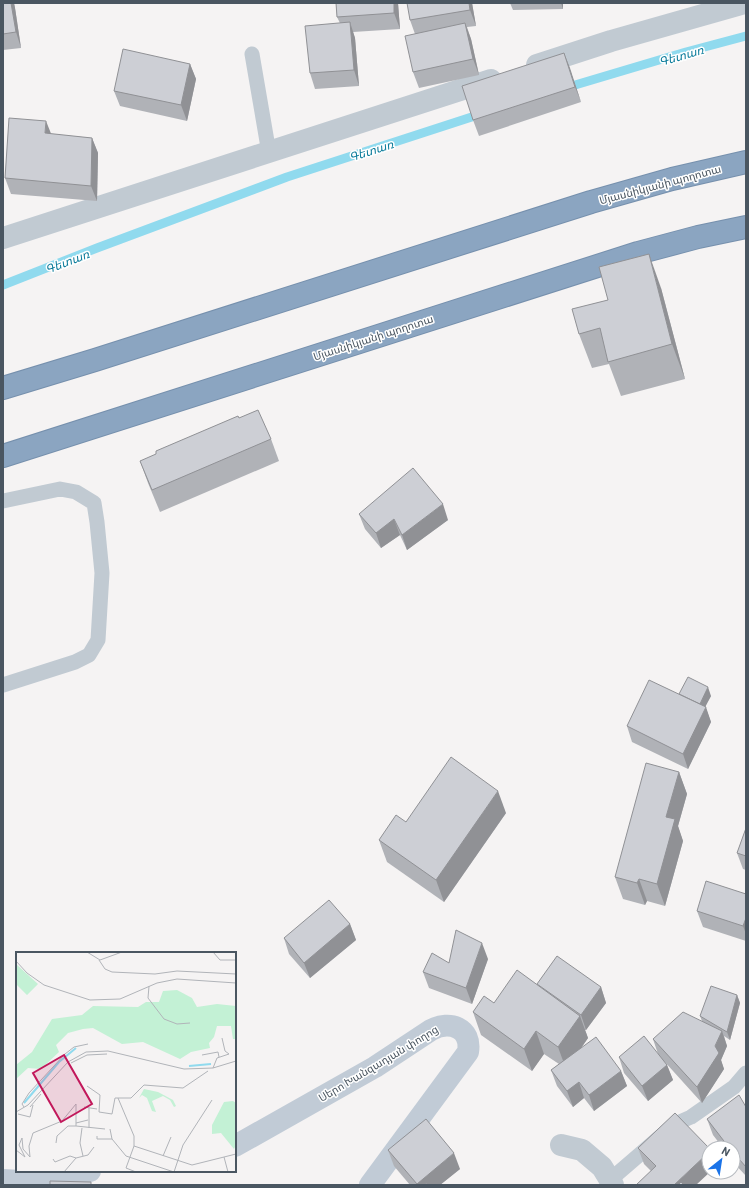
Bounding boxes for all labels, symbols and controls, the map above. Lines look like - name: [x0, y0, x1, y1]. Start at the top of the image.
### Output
- water label: Գետառ: [657, 42, 706, 68]
- water label: Գետառ: [347, 136, 396, 164]
- street label: Մյասնիկյանի պողոտա: [598, 161, 723, 208]
- water label: Գետառ: [43, 246, 91, 276]
- street label: Մյասնիկյանի պողոտա: [311, 311, 435, 364]
- inset map: [16, 952, 236, 1172]
- street label: Սերո Խանզադյան փողոց: [316, 1022, 441, 1105]
- north arrow: [701, 1140, 741, 1180]
- text: N: [720, 1143, 733, 1158]

